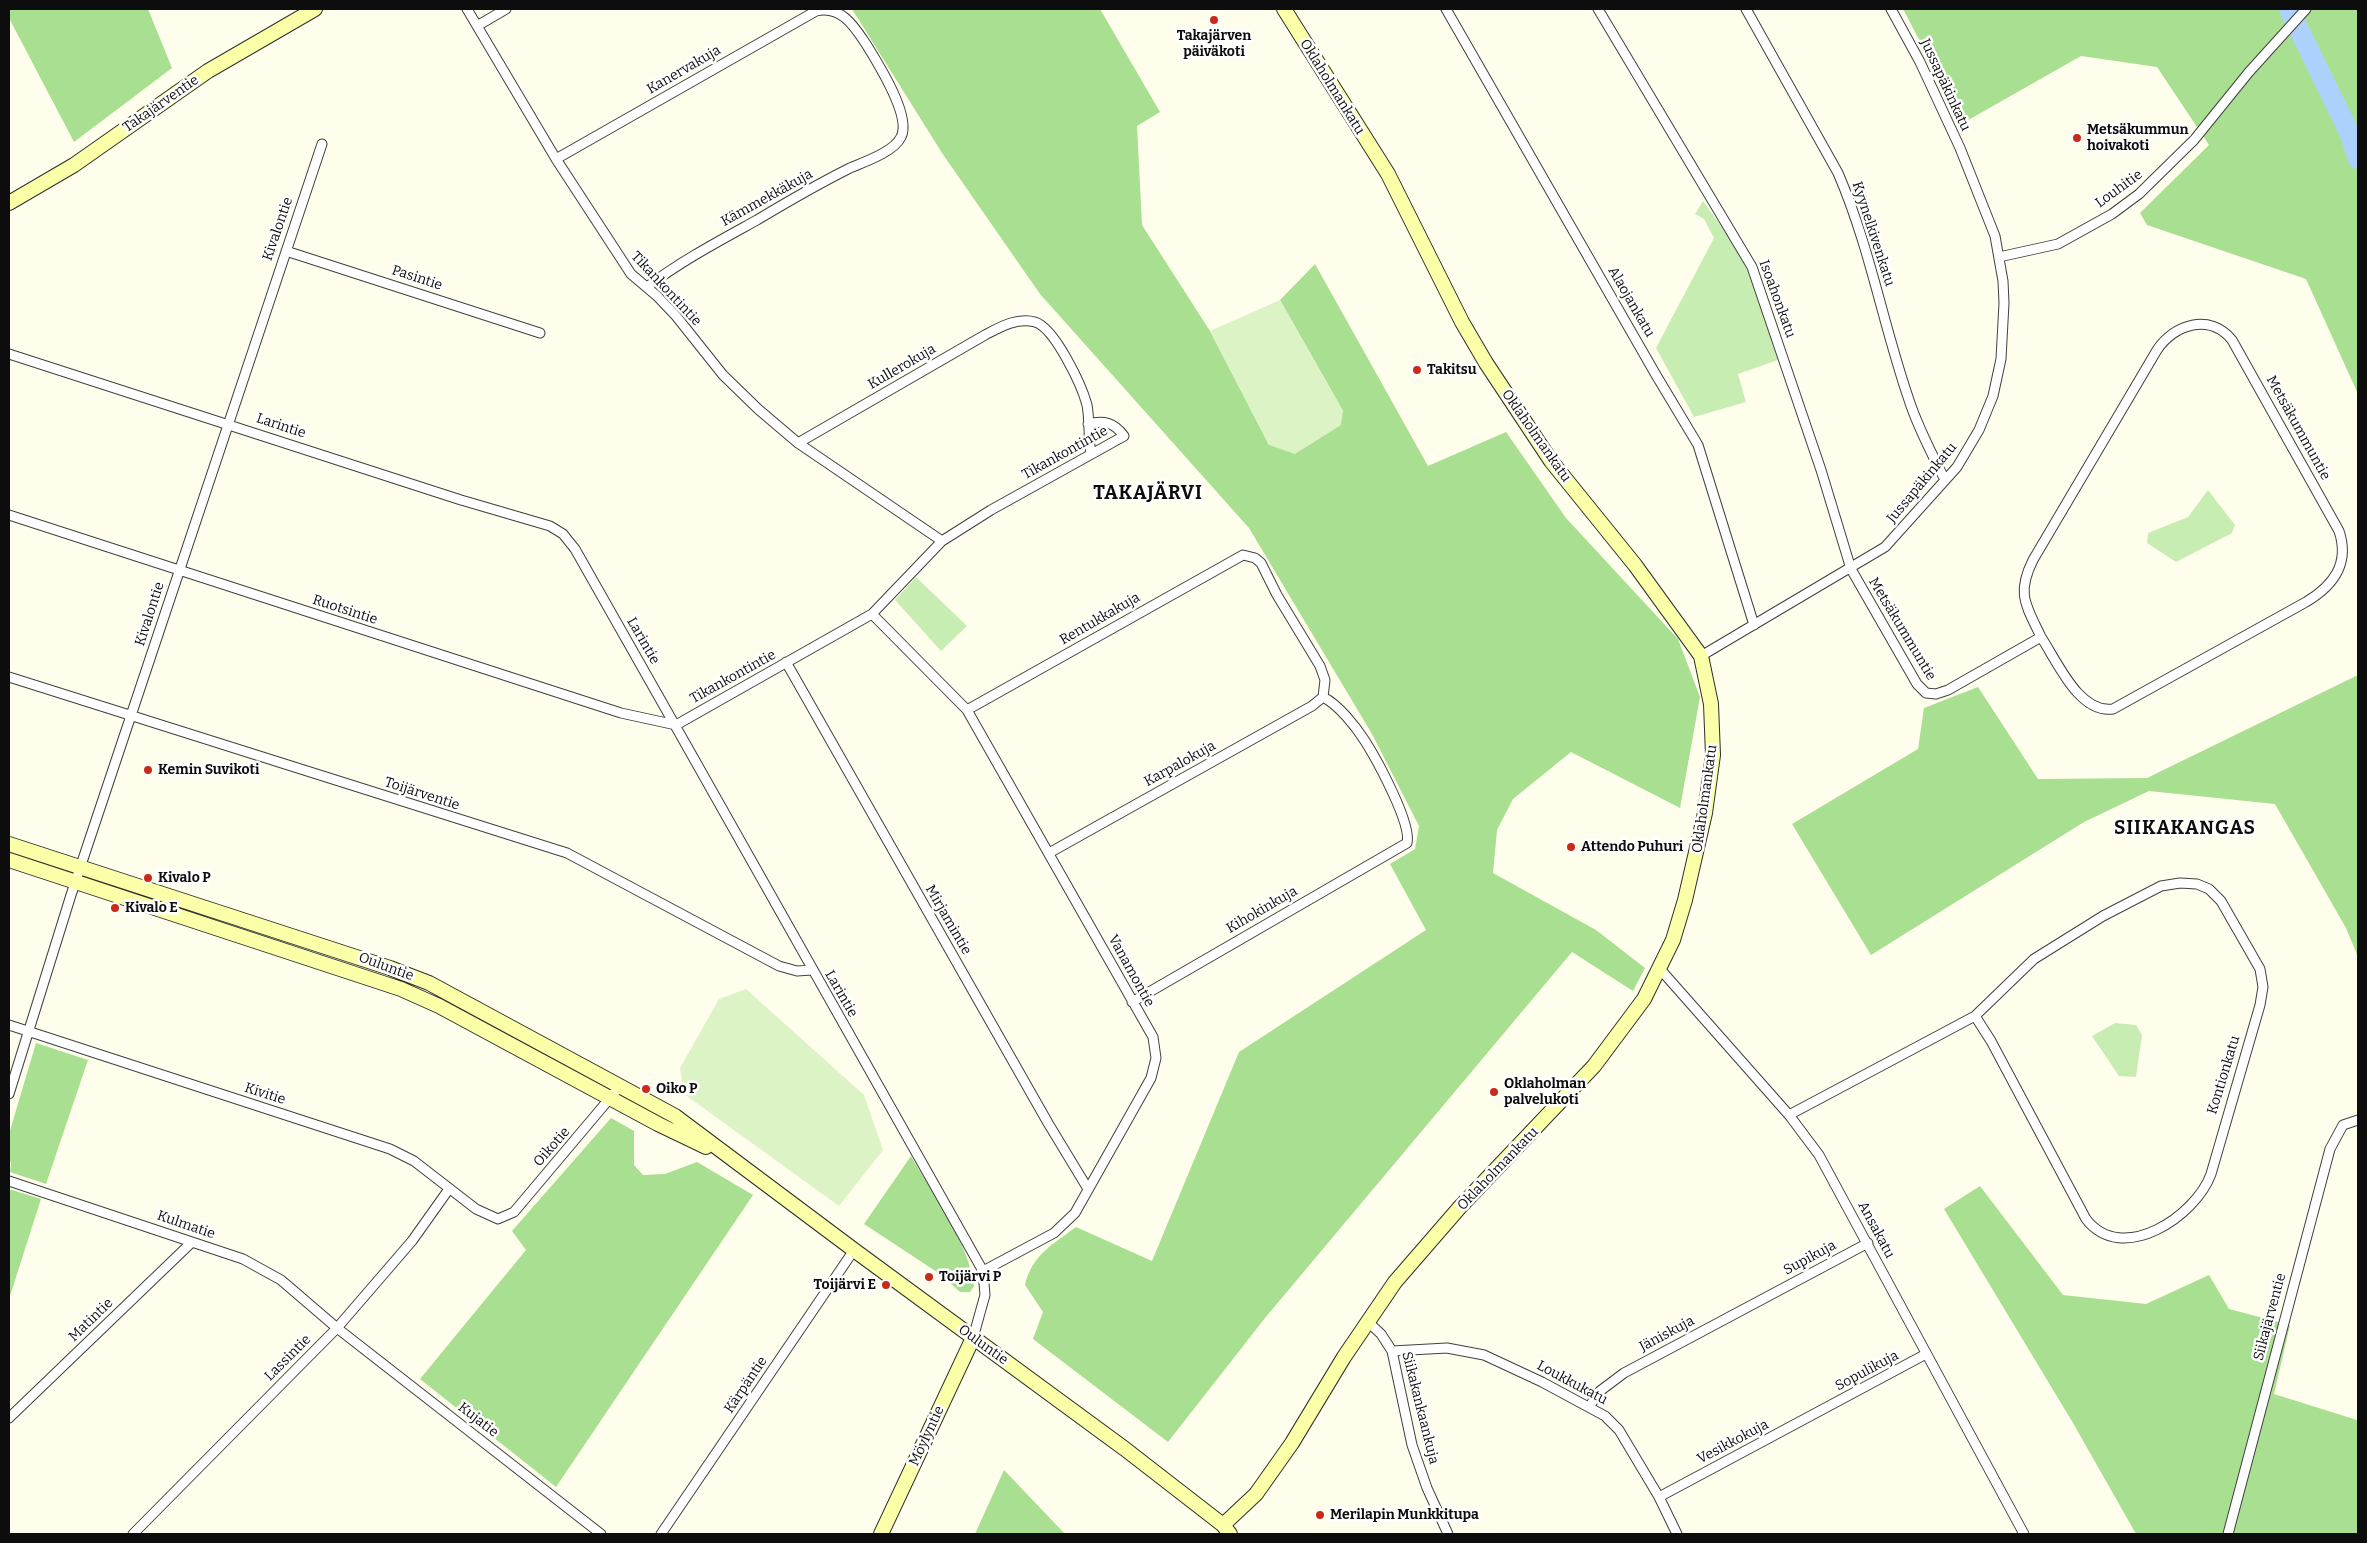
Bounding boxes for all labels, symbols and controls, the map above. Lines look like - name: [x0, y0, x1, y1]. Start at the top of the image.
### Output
- marker: Takajärven päiväkoti: [1208, 14, 1220, 26]
- place label: Takajärven päiväkoti: [1177, 28, 1251, 60]
- street label: Oklaholmankatu: [1296, 36, 1368, 138]
- street label: Jussapäkinkatu: [1916, 36, 1974, 134]
- street label: Kanervakuja: [644, 42, 724, 98]
- street label: Takajärventie: [120, 72, 202, 136]
- place label: Metsäkummun hoivakoti: [2087, 122, 2189, 154]
- marker: Metsäkummun hoivakoti: [2071, 132, 2083, 144]
- street label: Kämmekkäkuja: [718, 166, 816, 230]
- street label: Louhitie: [2092, 166, 2146, 212]
- street label: Kyynelkivenkatu: [1848, 180, 1898, 288]
- street label: Kivalontie: [259, 195, 297, 263]
- street label: Tikankontintie: [627, 248, 705, 330]
- street label: Isoahonkatu: [1755, 258, 1799, 340]
- street label: Pasintie: [390, 262, 444, 294]
- street label: Alaojankatu: [1604, 264, 1658, 340]
- street label: Kullerokuja: [865, 341, 939, 393]
- place label: Takitsu: [1427, 362, 1477, 378]
- marker: Takitsu: [1411, 364, 1423, 376]
- street label: Metsäkummuntie: [2262, 373, 2334, 483]
- street label: Oklaholmankatu: [1498, 386, 1574, 486]
- street label: Larintie: [254, 410, 308, 442]
- street label: Tikankontintie: [1019, 423, 1111, 483]
- street label: Jussapäkinkatu: [1883, 439, 1961, 527]
- district label: TAKAJÄRVI: [1092, 483, 1204, 505]
- street label: Metsäkummuntie: [1865, 575, 1939, 683]
- street label: Kivalontie: [132, 580, 168, 648]
- street label: Rentukkakuja: [1057, 589, 1143, 649]
- street label: Ruotsintie: [310, 592, 380, 628]
- street label: Larintie: [623, 615, 663, 667]
- street label: Tikankontintie: [687, 647, 779, 707]
- street label: Karpalokuja: [1141, 738, 1219, 790]
- street label: Oklaholmankatu: [1689, 744, 1721, 854]
- place label: Kemin Suvikoti: [158, 762, 259, 778]
- marker: Kemin Suvikoti: [142, 764, 154, 776]
- street label: Toijärventie: [382, 774, 462, 814]
- district label: SIIKAKANGAS: [2113, 818, 2257, 840]
- place label: Attendo Puhuri: [1581, 839, 1683, 855]
- marker: Attendo Puhuri: [1565, 841, 1577, 853]
- place label: Kivalo P: [158, 870, 211, 886]
- marker: Kivalo P: [142, 872, 154, 884]
- street label: Mirjamintie: [921, 882, 975, 958]
- street label: Kihokinkuja: [1223, 883, 1301, 937]
- place label: Kivalo E: [125, 900, 178, 916]
- marker: Kivalo E: [109, 902, 121, 914]
- street label: Vanamontie: [1104, 932, 1158, 1010]
- street label: Ouluntie: [356, 949, 416, 985]
- street label: Larintie: [821, 968, 861, 1020]
- street label: Kontionkatu: [2204, 1034, 2244, 1116]
- place label: Oklaholman palvelukoti: [1504, 1076, 1586, 1108]
- street label: Kivitie: [242, 1080, 288, 1108]
- place label: Oiko P: [656, 1081, 698, 1097]
- marker: Oiko P: [640, 1083, 652, 1095]
- marker: Oklaholman palvelukoti: [1488, 1086, 1500, 1098]
- street label: Oikotie: [530, 1124, 574, 1170]
- street label: Oklaholmankatu: [1454, 1124, 1542, 1214]
- street label: Ansakatu: [1854, 1199, 1898, 1261]
- street label: Kulmatie: [155, 1207, 217, 1243]
- street label: Supikuja: [1781, 1237, 1839, 1279]
- place label: Toijärvi P: [939, 1269, 1001, 1285]
- marker: Toijärvi P: [923, 1271, 935, 1283]
- street label: Siikajärventie: [2250, 1271, 2290, 1363]
- place label: Toijärvi E: [814, 1277, 876, 1293]
- marker: Toijärvi E: [880, 1279, 892, 1291]
- street label: Matintie: [65, 1295, 117, 1345]
- street label: Jäniskuja: [1637, 1313, 1697, 1355]
- street label: Ouluntie: [955, 1321, 1011, 1369]
- street label: Lassintie: [261, 1331, 315, 1385]
- street label: Sopulikuja: [1832, 1347, 1902, 1395]
- street label: Siikakankaankuja: [1398, 1350, 1442, 1466]
- street label: Kärpäntie: [721, 1353, 771, 1417]
- street label: Loukkukatu: [1534, 1357, 1610, 1409]
- street label: Kujatie: [455, 1399, 501, 1441]
- street label: Möylyntie: [906, 1403, 948, 1469]
- street label: Vesikkokuja: [1694, 1416, 1772, 1468]
- place label: Merilapin Munkkitupa: [1330, 1507, 1479, 1523]
- marker: Merilapin Munkkitupa: [1314, 1509, 1326, 1521]

